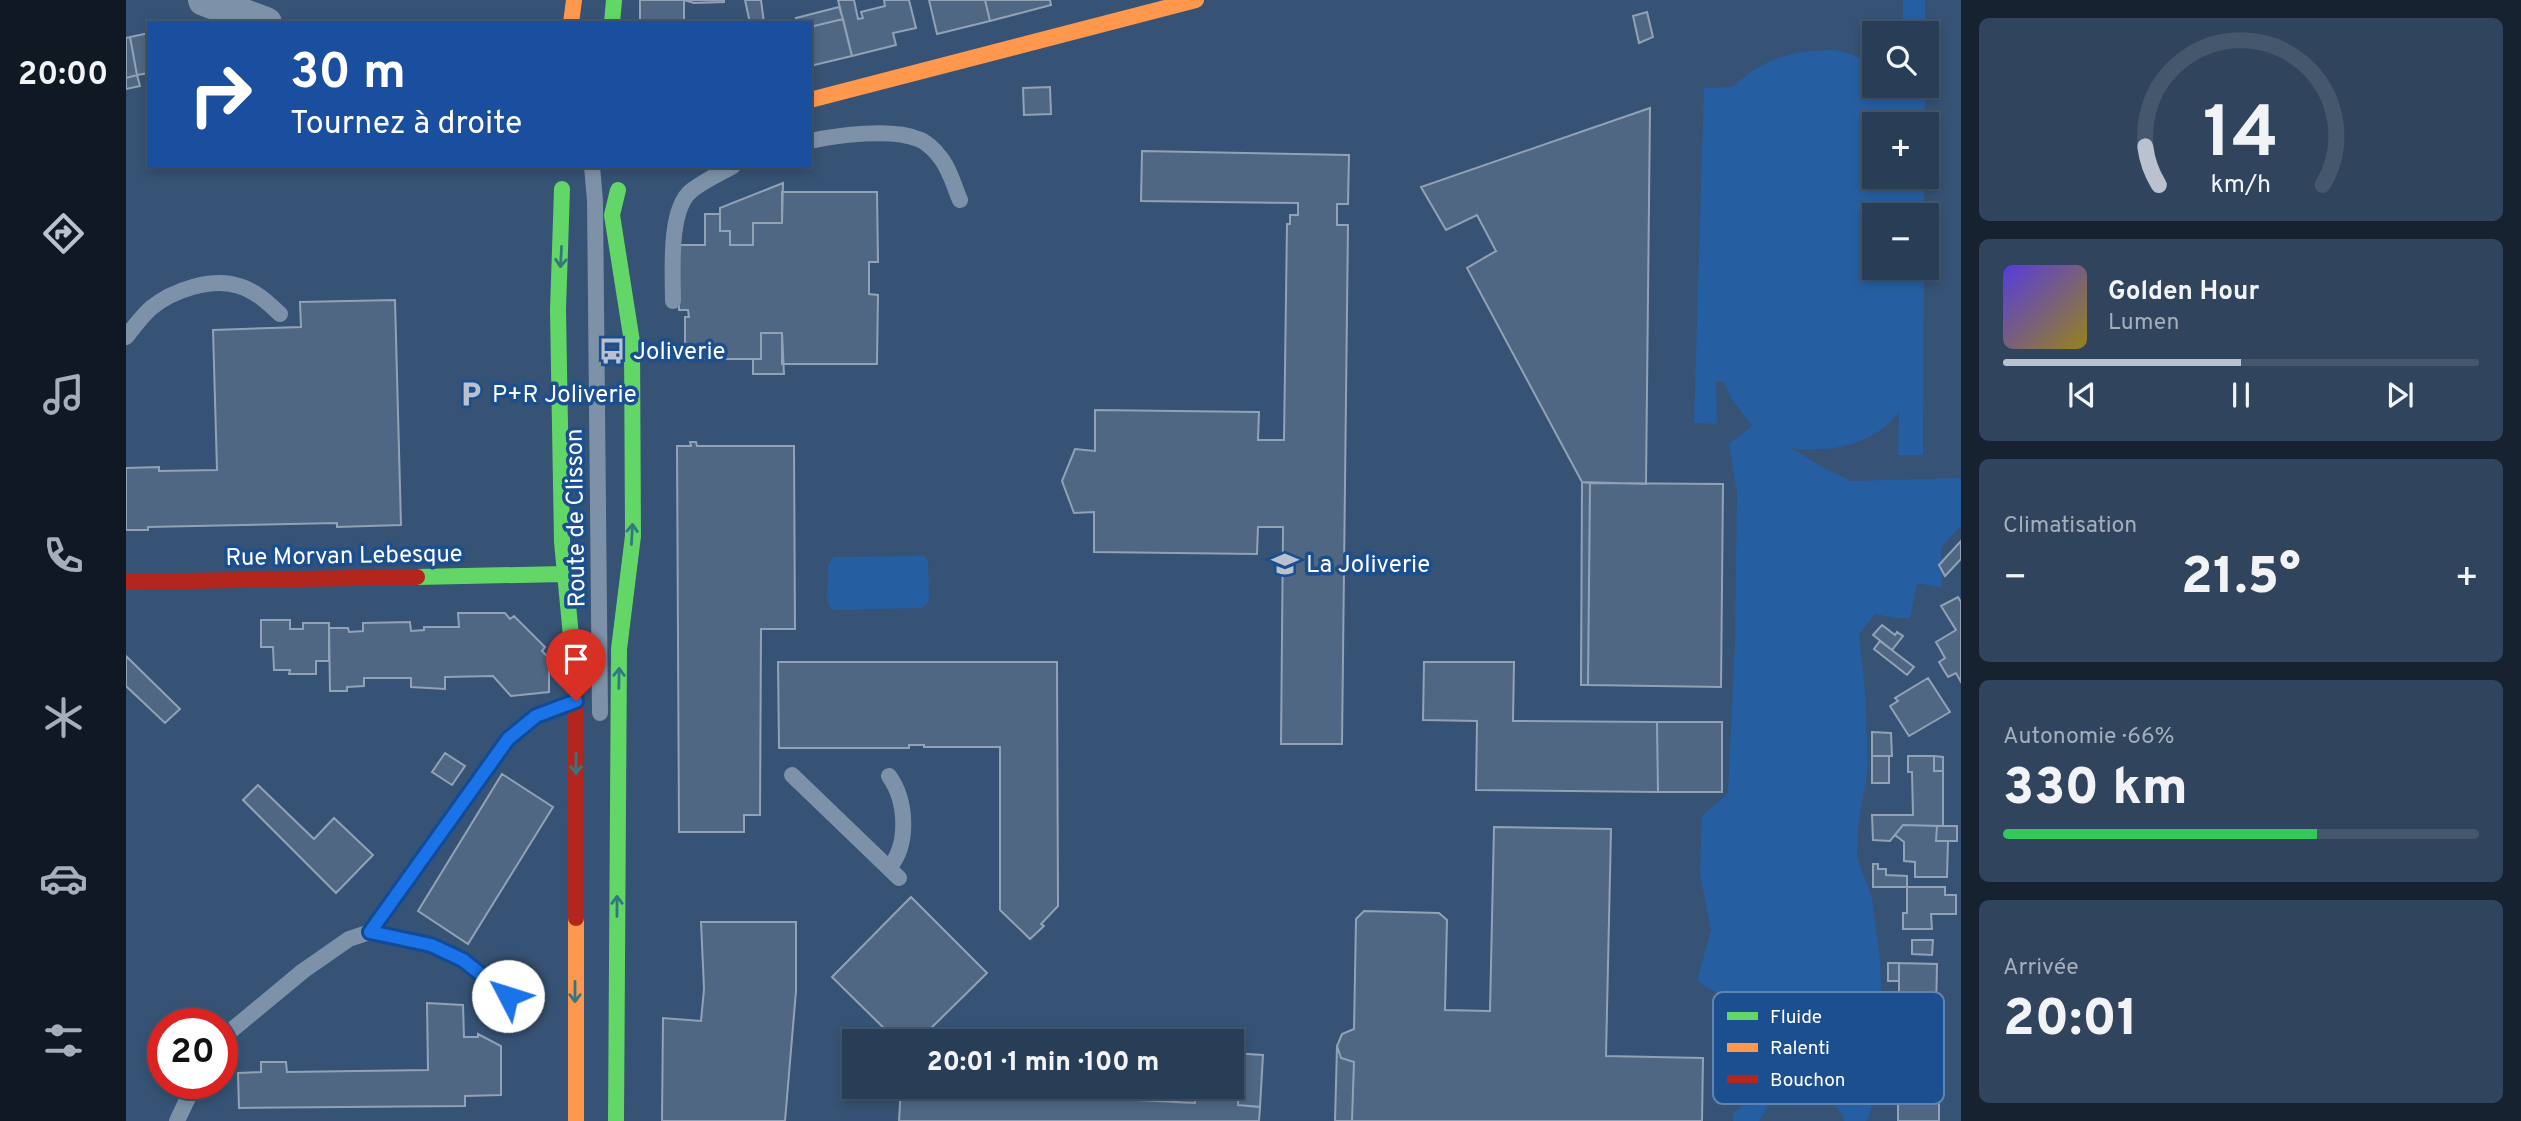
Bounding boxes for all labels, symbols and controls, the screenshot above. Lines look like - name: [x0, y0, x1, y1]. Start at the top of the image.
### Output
- map controls: [1862, 21, 1939, 280]
- button: search: [1862, 21, 1939, 98]
- text: 30 m: [290, 44, 406, 106]
- icon: right: [175, 49, 266, 140]
- text: 20:00: [18, 56, 108, 96]
- text: 14: [2203, 92, 2279, 184]
- text: Tournez à droite: [290, 105, 522, 145]
- button: +: [1862, 112, 1939, 189]
- text: km/h: [2211, 170, 2271, 202]
- button: −: [1862, 203, 1939, 280]
- icon: directions: [39, 209, 88, 258]
- one-way arrow: [554, 245, 567, 268]
- text: Golden Hour: [2108, 276, 2259, 309]
- text: Lumen: [2108, 309, 2179, 338]
- bus stop icon: Joliverie: [597, 336, 627, 366]
- place label: Joliverie: [633, 338, 725, 368]
- icon: music: [39, 370, 88, 419]
- icon: previous: [2063, 376, 2101, 414]
- icon: pause: [2222, 376, 2260, 414]
- icon: next: [2381, 376, 2419, 414]
- parking icon: P+R Joliverie: [456, 379, 486, 409]
- place label: P+R Joliverie: [492, 381, 637, 411]
- street label: Route de Clisson: [560, 428, 594, 608]
- text: Climatisation: [2003, 512, 2137, 541]
- one-way arrow: [626, 524, 639, 546]
- icon: phone: [39, 531, 88, 580]
- street label: Rue Morvan Lebesque: [225, 540, 463, 574]
- text: 21.5°: [2181, 546, 2301, 612]
- school or university icon: La Joliverie: [1270, 549, 1300, 579]
- place label: La Joliverie: [1306, 551, 1430, 581]
- text: −: [2003, 555, 2028, 604]
- text: +: [2454, 555, 2479, 604]
- pin: [546, 629, 606, 701]
- icon: arrive: [557, 640, 595, 678]
- one-way arrow: [612, 667, 625, 690]
- icon: climate: [39, 693, 88, 742]
- text: Autonomie · 66%: [2003, 723, 2175, 752]
- one-way arrow: [569, 753, 583, 776]
- text: 330 km: [2003, 757, 2188, 823]
- icon: car: [39, 854, 88, 903]
- one-way arrow: [610, 895, 624, 918]
- text: Arrivée: [2003, 954, 2079, 983]
- position arrow: [471, 959, 545, 1033]
- one-way arrow: [568, 980, 582, 1003]
- text: 20:01: [2003, 988, 2138, 1054]
- legend: [1713, 992, 1944, 1104]
- text: Fluide: [1770, 1006, 1822, 1030]
- speed limit sign: 20: [147, 1008, 238, 1099]
- icon: filters: [39, 1016, 88, 1065]
- text: Ralenti: [1770, 1037, 1830, 1061]
- text: 20:01 · 1 min · 100 m: [927, 1047, 1159, 1080]
- text: Bouchon: [1770, 1069, 1846, 1093]

